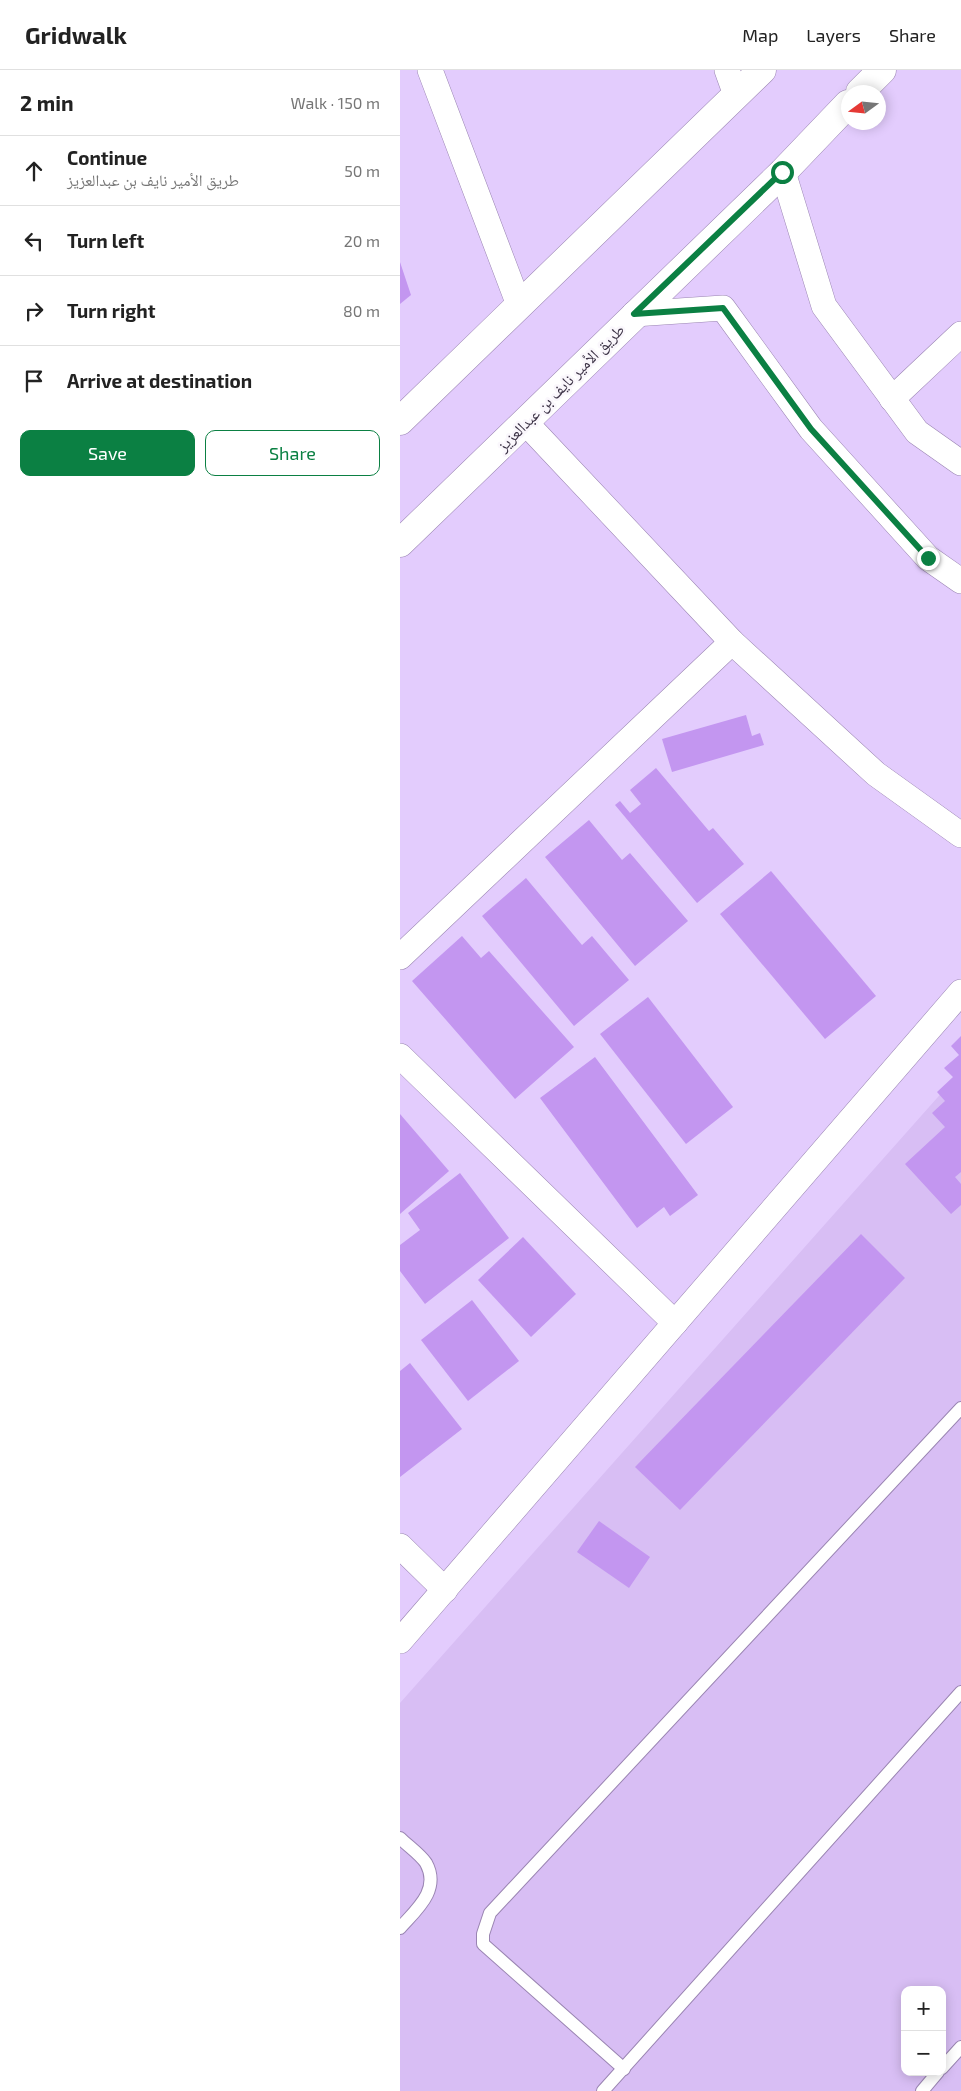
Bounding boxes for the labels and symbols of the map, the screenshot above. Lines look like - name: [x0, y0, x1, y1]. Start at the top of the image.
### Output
- north arrow: [841, 85, 886, 130]
- route start: [771, 161, 794, 184]
- street label: طريق الأمير نايف بن عبدالعزيز: [492, 319, 629, 457]
- route end: [917, 547, 940, 570]

